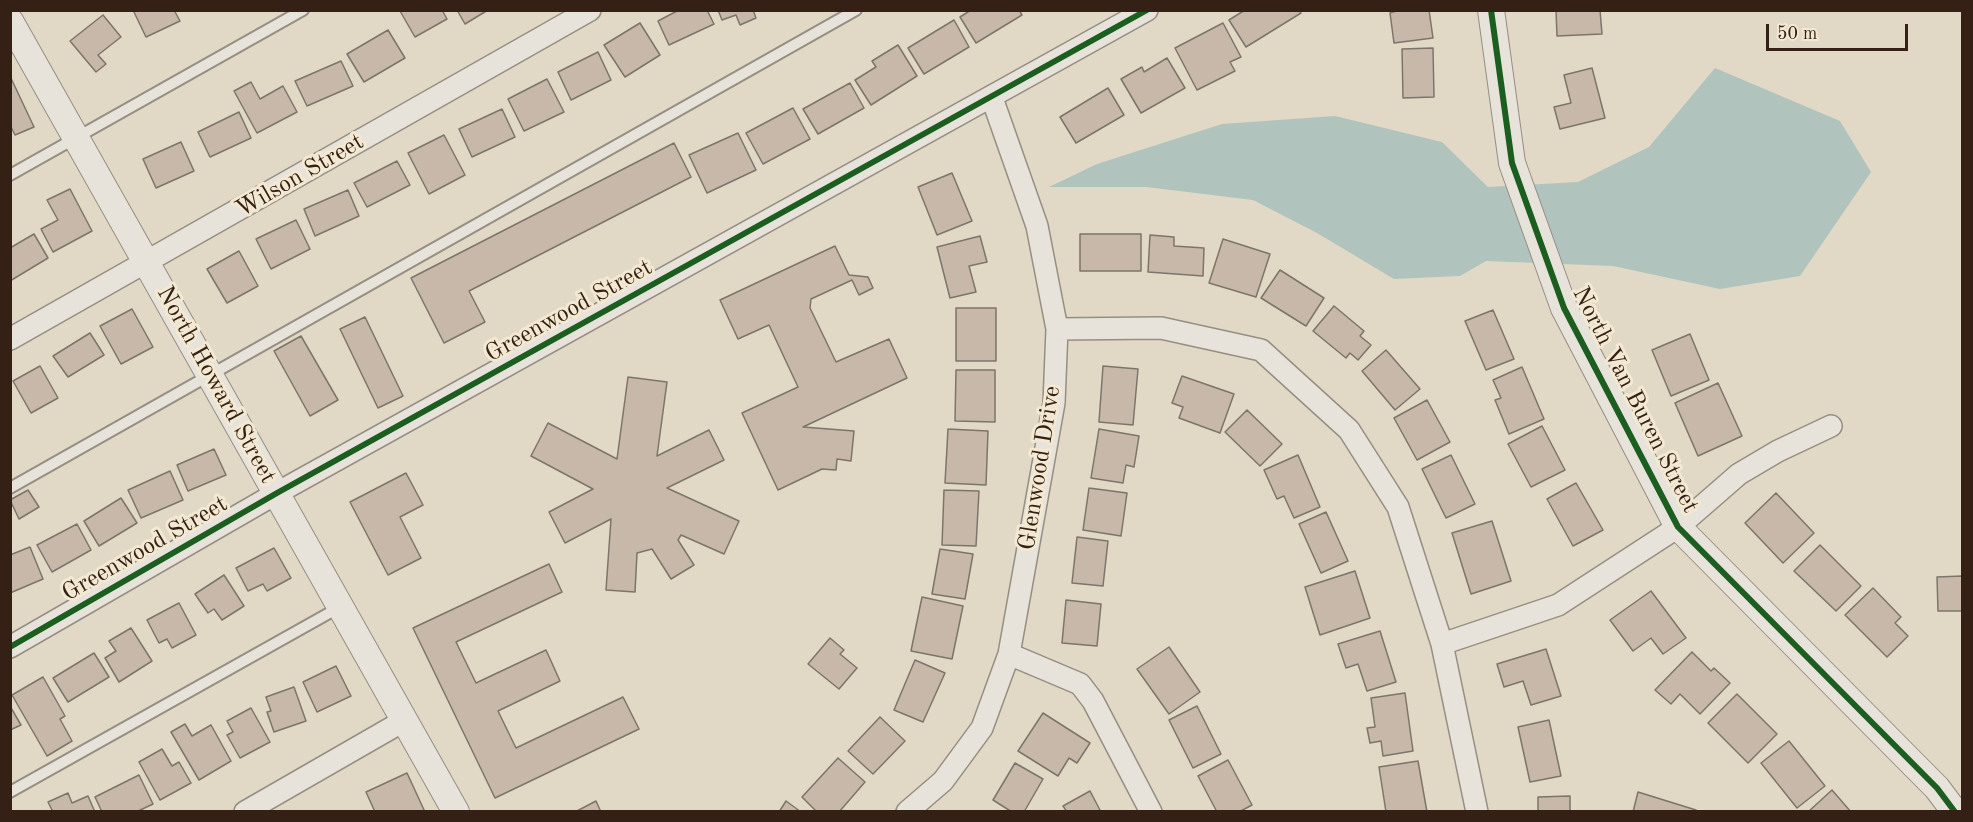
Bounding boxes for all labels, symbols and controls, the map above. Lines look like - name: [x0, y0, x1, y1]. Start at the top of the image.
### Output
- scale bar: [1769, 12, 1912, 50]
- text: 50 m: [1777, 25, 1817, 43]
- street label: Wilson Street: [231, 128, 369, 224]
- street label: Greenwood Street: [481, 253, 657, 369]
- street label: North Howard Street: [150, 281, 282, 489]
- street label: North Van Buren Street: [1565, 282, 1705, 518]
- street label: Glenwood Drive: [1013, 384, 1067, 552]
- street label: Greenwood Street: [57, 490, 233, 608]

